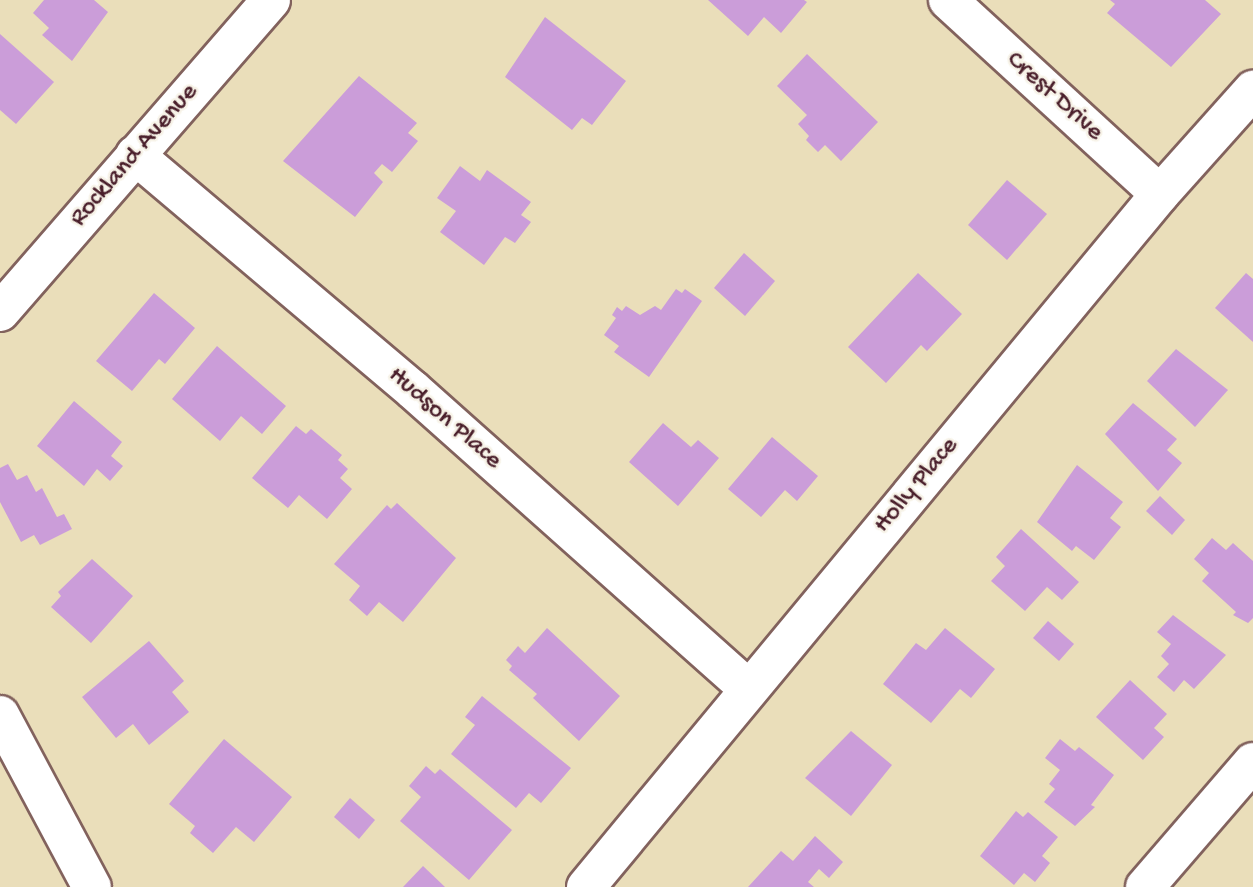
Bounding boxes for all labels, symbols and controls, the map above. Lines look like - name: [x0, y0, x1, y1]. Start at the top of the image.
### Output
- street label: Crest Drive: [999, 45, 1109, 149]
- street label: Rockland Avenue: [64, 78, 206, 234]
- street label: Hudson Place: [381, 361, 507, 477]
- street label: Holly Place: [868, 432, 966, 540]

